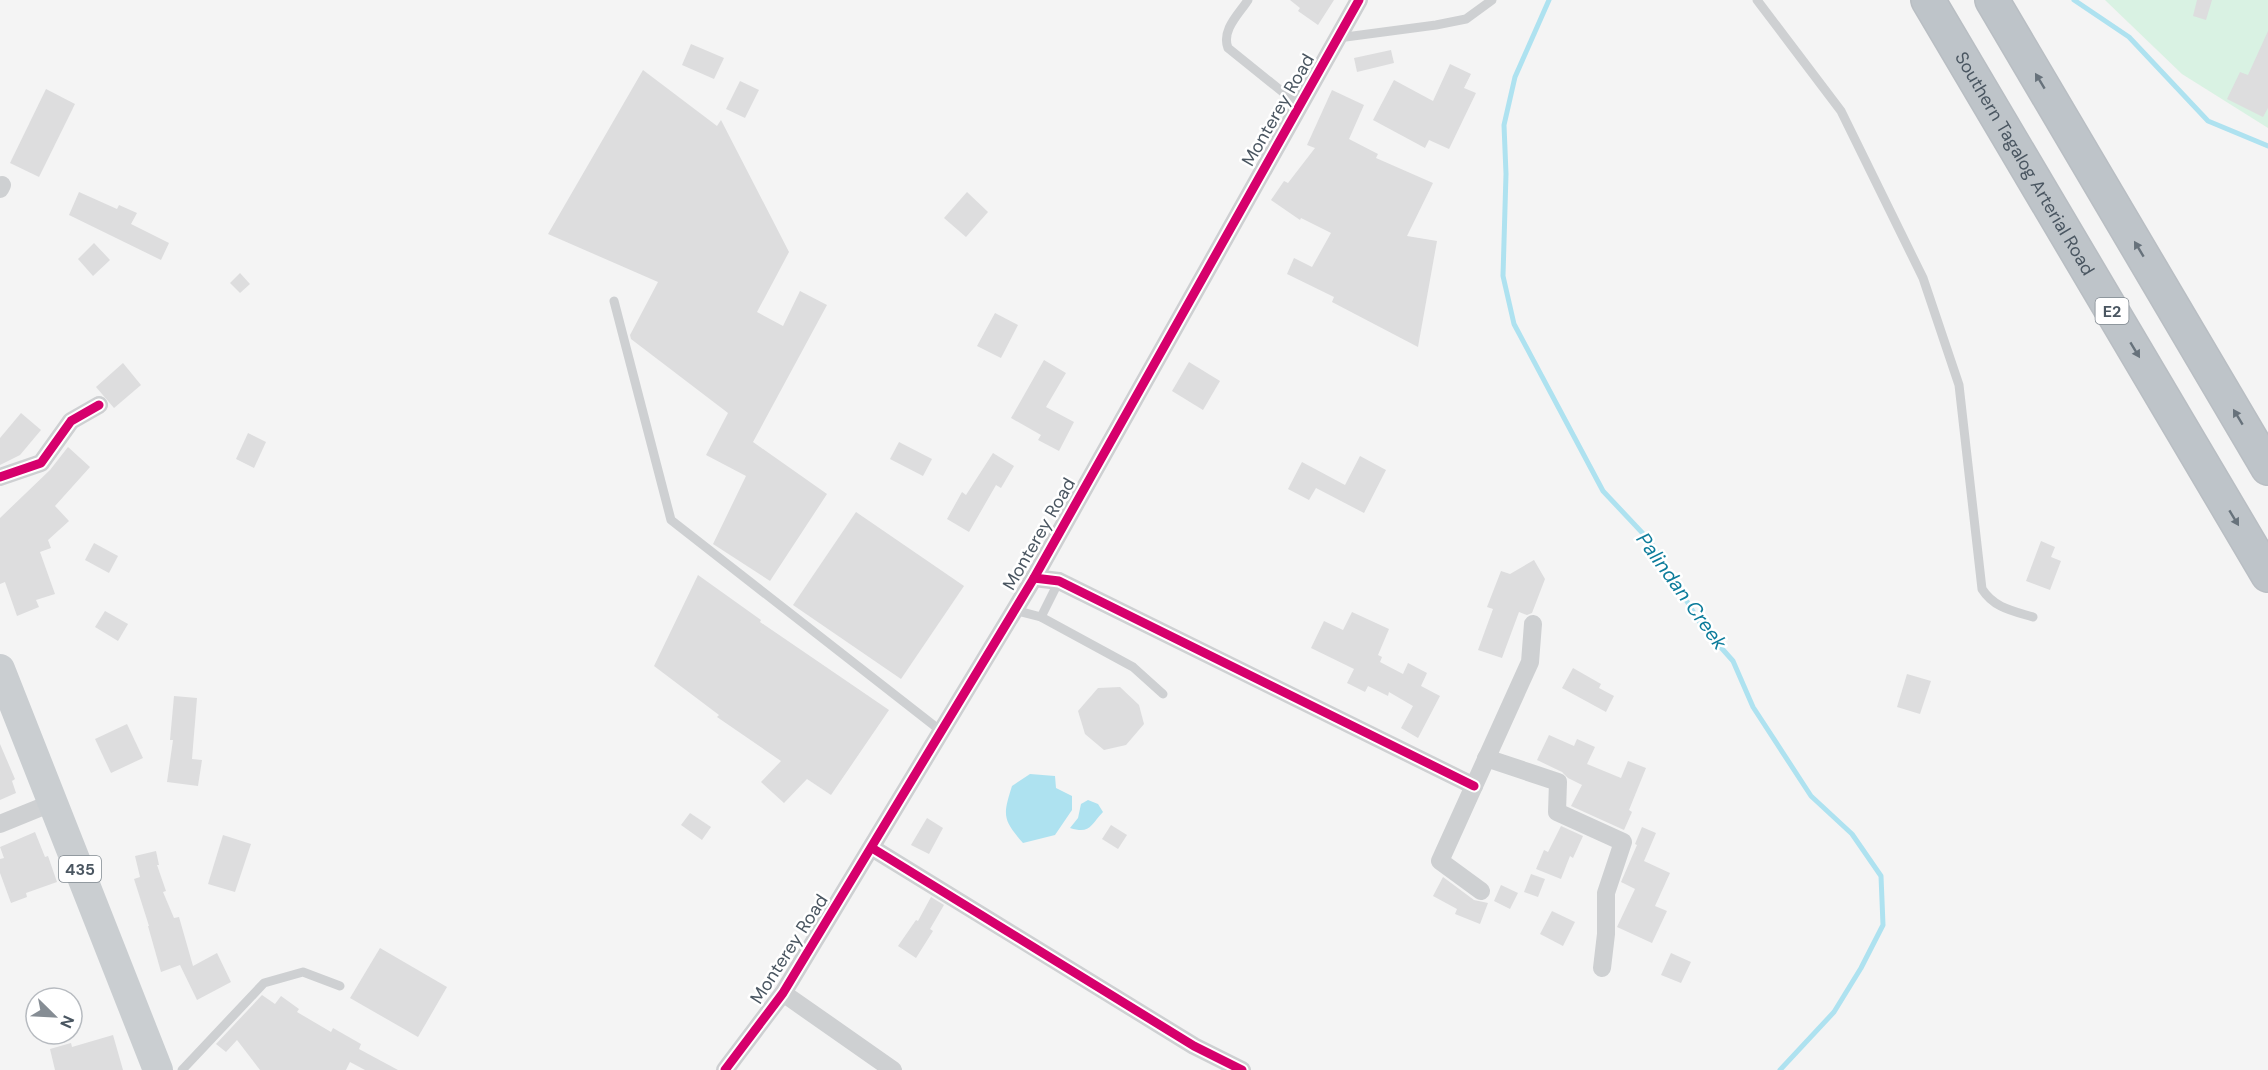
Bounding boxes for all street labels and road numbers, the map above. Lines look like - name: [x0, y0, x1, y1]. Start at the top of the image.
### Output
- street label: Southern Tagalog Arterial Road: [1949, 47, 2100, 280]
- street label: Monterey Road: [1236, 49, 1320, 171]
- road number: E2: [2096, 298, 2128, 324]
- street label: Monterey Road: [997, 473, 1081, 595]
- road number: 435: [59, 856, 101, 882]
- street label: Monterey Road: [745, 890, 833, 1008]

